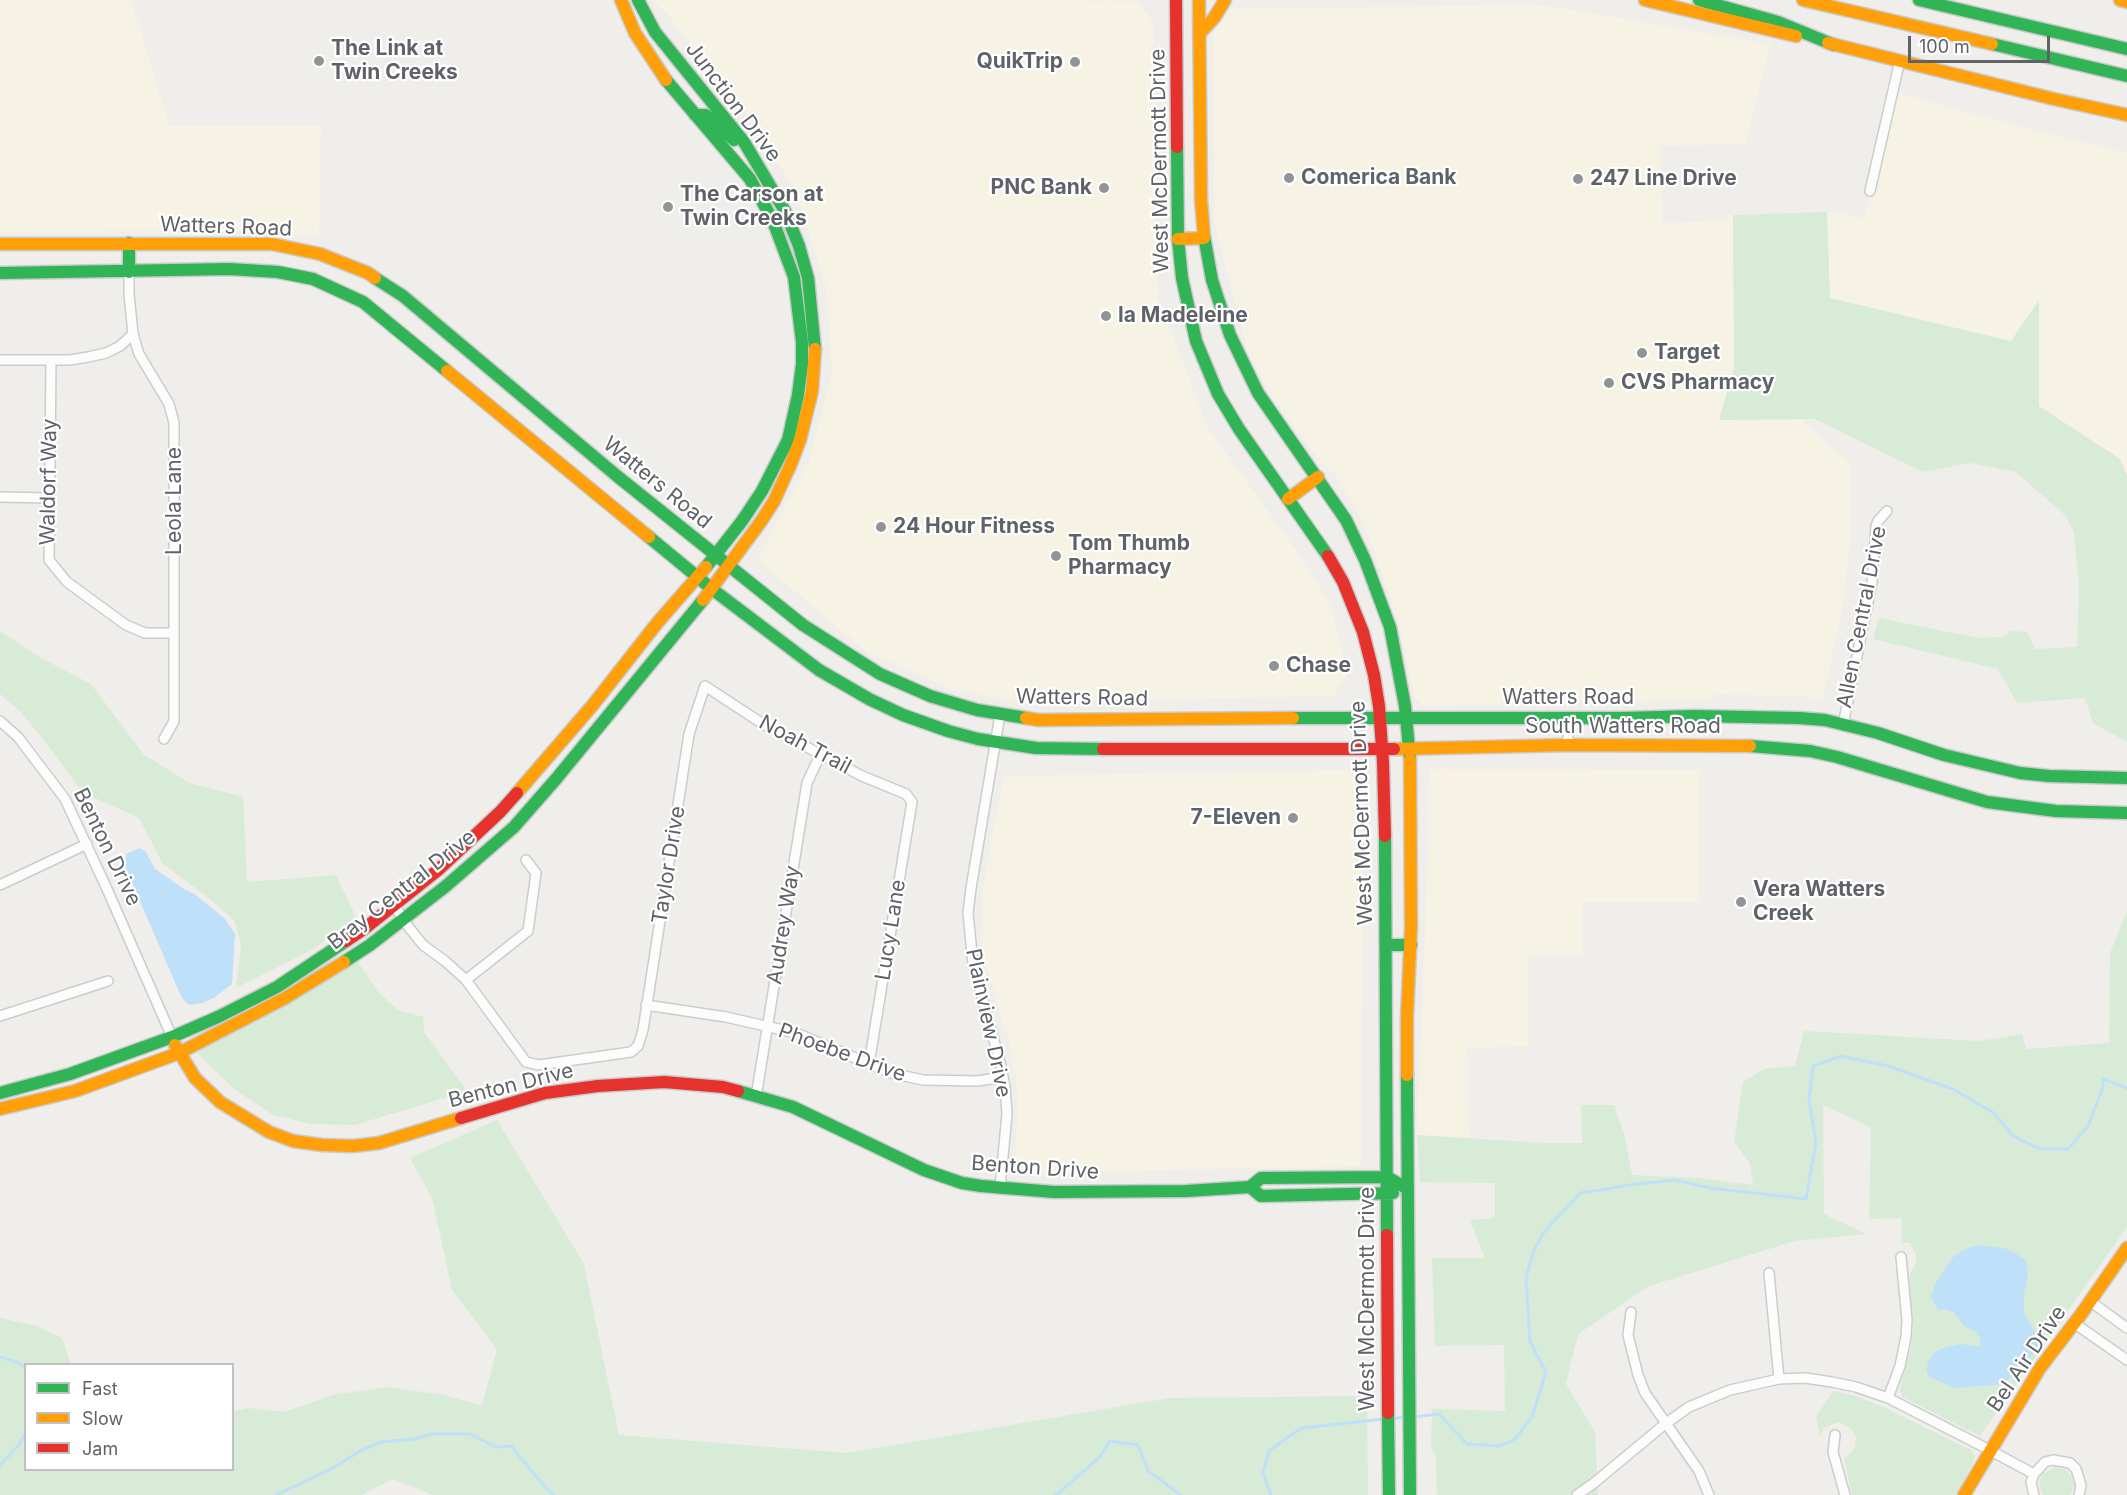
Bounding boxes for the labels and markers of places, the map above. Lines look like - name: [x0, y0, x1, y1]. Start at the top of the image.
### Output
- place label: The Link at Twin Creeks: [331, 36, 458, 86]
- place label: QuikTrip: [976, 49, 1063, 75]
- marker: The Link at Twin Creeks: [312, 54, 326, 68]
- marker: QuikTrip: [1068, 55, 1082, 69]
- place label: Comerica Bank: [1301, 165, 1457, 191]
- place label: 247 Line Drive: [1590, 166, 1737, 192]
- marker: Comerica Bank: [1282, 171, 1296, 185]
- marker: 247 Line Drive: [1571, 172, 1585, 186]
- place label: PNC Bank: [991, 175, 1092, 201]
- marker: PNC Bank: [1097, 181, 1111, 195]
- place label: The Carson at Twin Creeks: [680, 182, 823, 232]
- marker: The Carson at Twin Creeks: [661, 200, 675, 214]
- place label: la Madeleine: [1118, 303, 1248, 329]
- marker: la Madeleine: [1099, 309, 1113, 323]
- place label: Target: [1654, 340, 1720, 366]
- marker: Target: [1635, 346, 1649, 360]
- place label: CVS Pharmacy: [1621, 370, 1774, 396]
- marker: CVS Pharmacy: [1602, 376, 1616, 390]
- place label: 24 Hour Fitness: [893, 514, 1055, 540]
- marker: 24 Hour Fitness: [874, 520, 888, 534]
- place label: Tom Thumb Pharmacy: [1068, 531, 1190, 581]
- marker: Tom Thumb Pharmacy: [1049, 549, 1063, 563]
- place label: Chase: [1286, 653, 1351, 679]
- marker: Chase: [1267, 659, 1281, 673]
- place label: 7-Eleven: [1191, 805, 1281, 831]
- marker: 7-Eleven: [1286, 811, 1300, 825]
- place label: Vera Watters Creek: [1753, 877, 1885, 927]
- marker: Vera Watters Creek: [1734, 895, 1748, 909]

